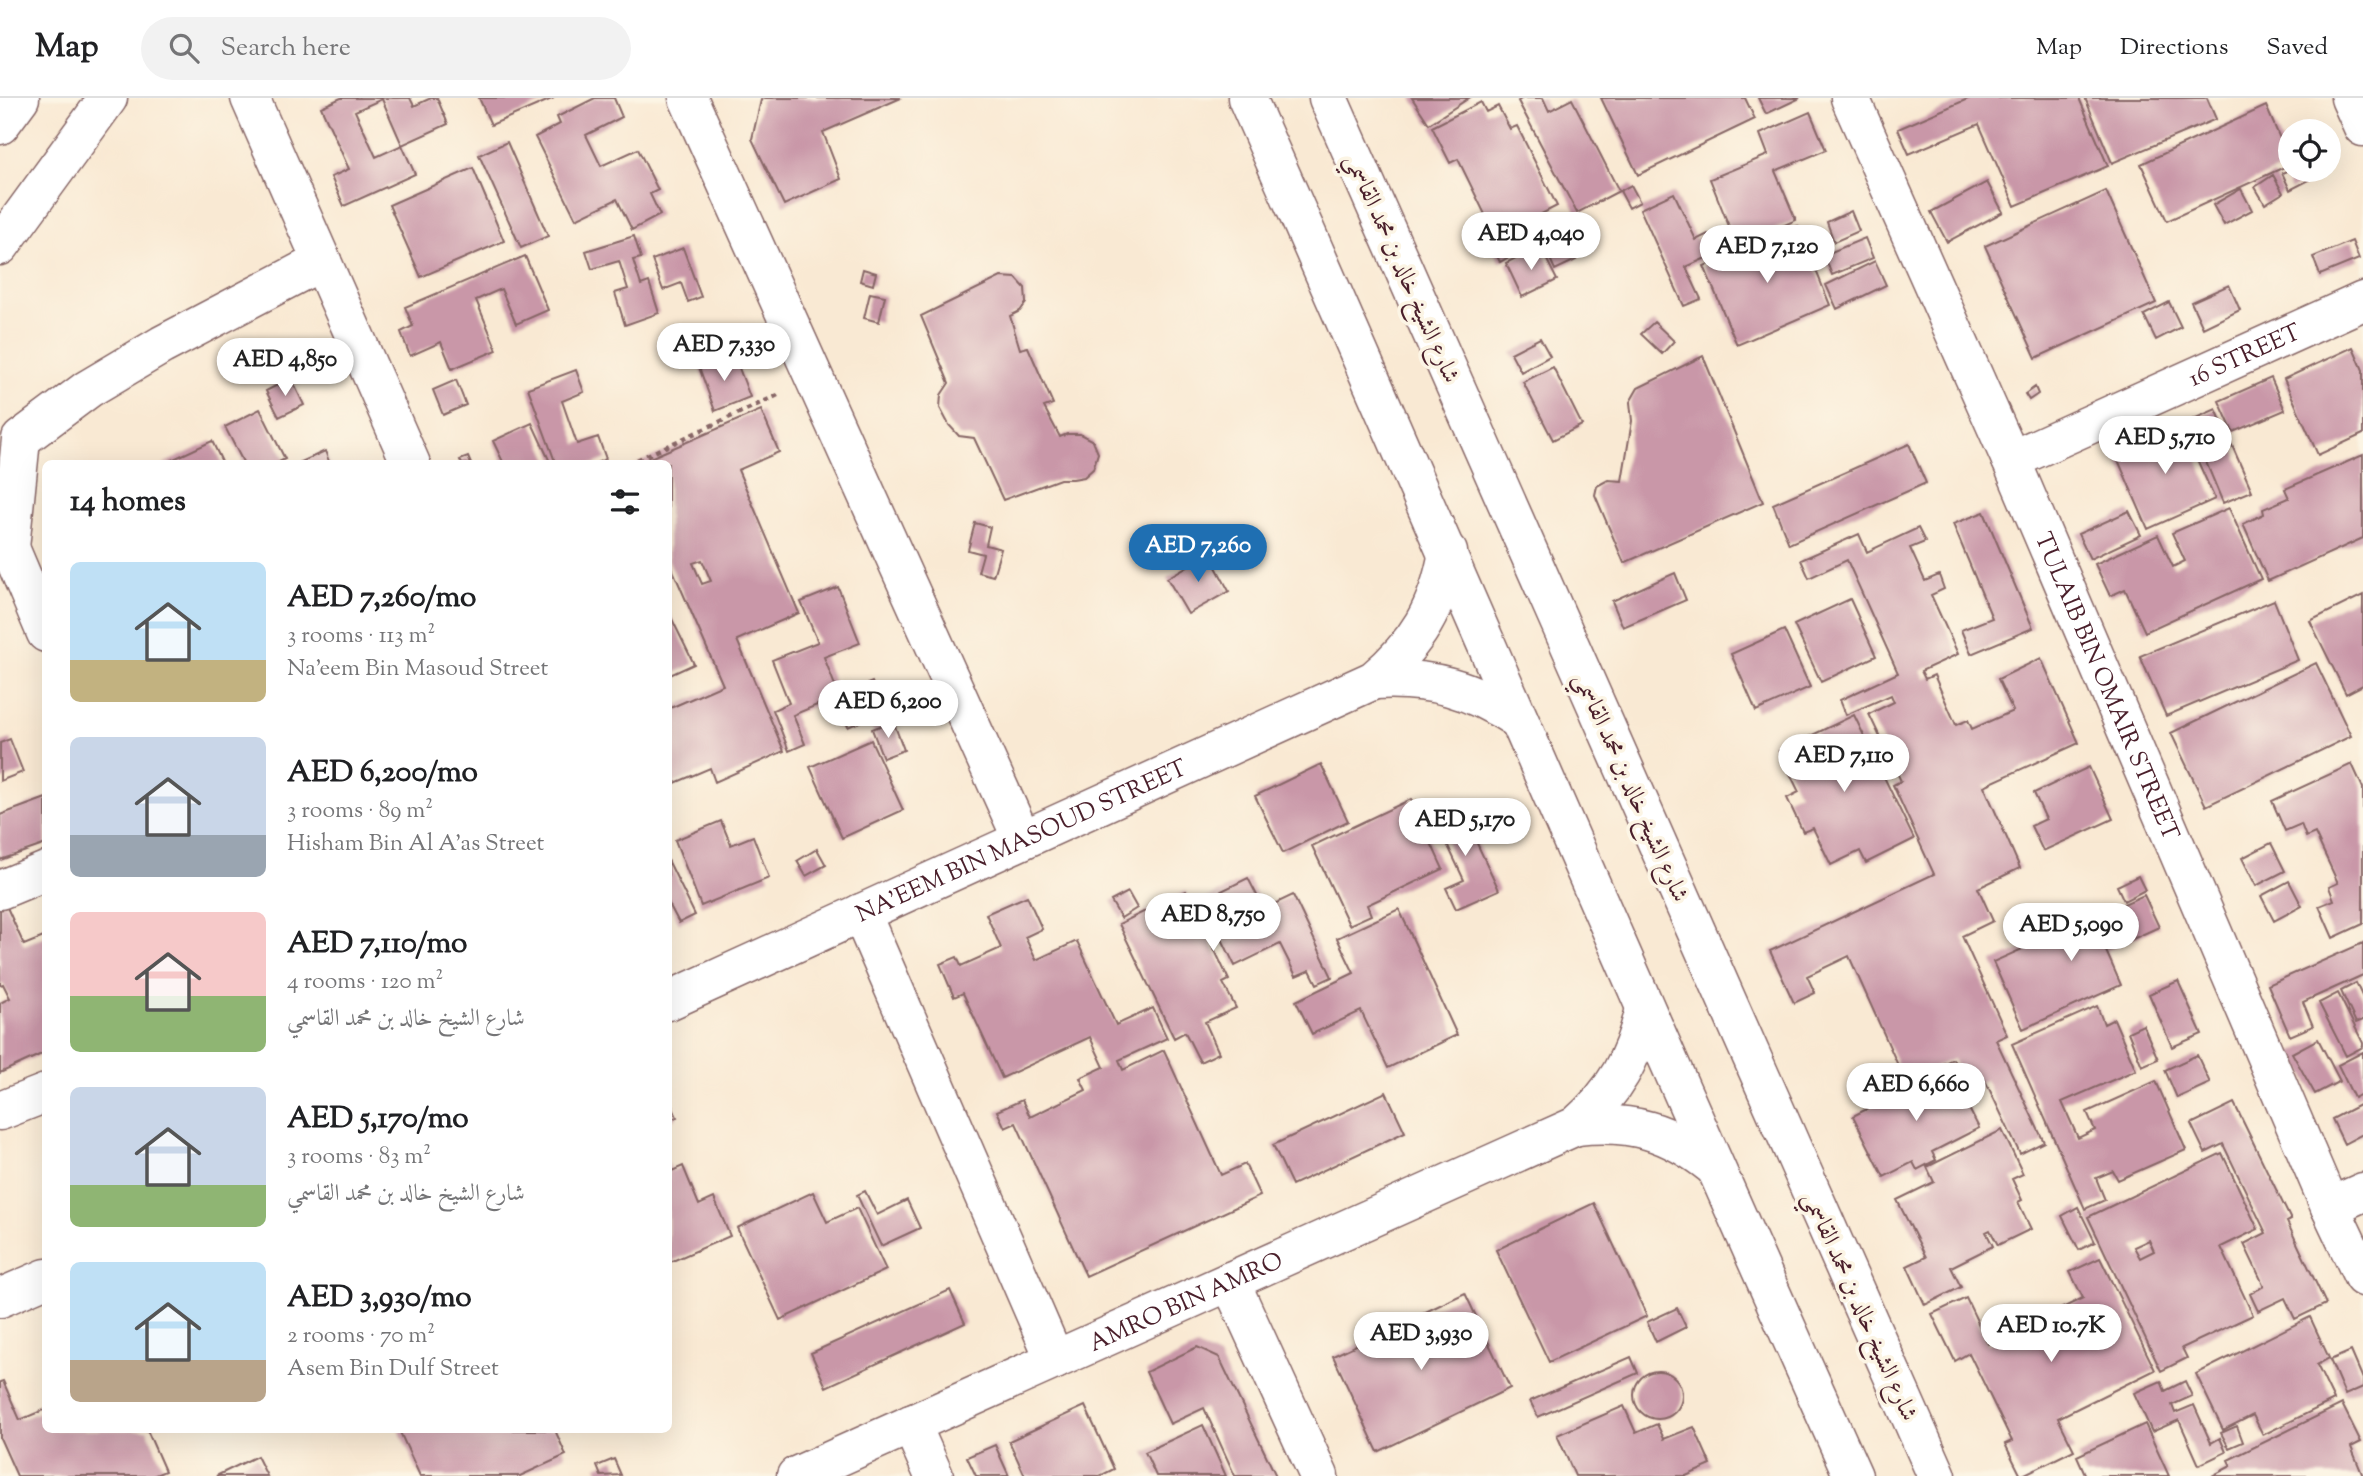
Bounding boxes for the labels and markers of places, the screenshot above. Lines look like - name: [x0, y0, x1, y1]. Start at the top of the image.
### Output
- pin: AED 4,040: [1451, 212, 1611, 272]
- pin: AED 7,120: [1687, 226, 1847, 285]
- pin: AED 7,330: [644, 324, 804, 383]
- pin: AED 4,850: [205, 338, 365, 398]
- pin: AED 5,710: [2085, 416, 2245, 476]
- pin: AED 7,260: [1118, 524, 1278, 584]
- pin: AED 6,200: [808, 680, 968, 740]
- pin: AED 7,110: [1764, 734, 1924, 794]
- pin: AED 5,170: [1385, 798, 1545, 858]
- pin: AED 8,750: [1133, 894, 1293, 953]
- pin: AED 5,090: [1991, 904, 2151, 963]
- pin: AED 6,660: [1836, 1063, 1996, 1123]
- pin: AED 10.7K: [1971, 1304, 2131, 1364]
- pin: AED 3,930: [1341, 1312, 1501, 1372]

